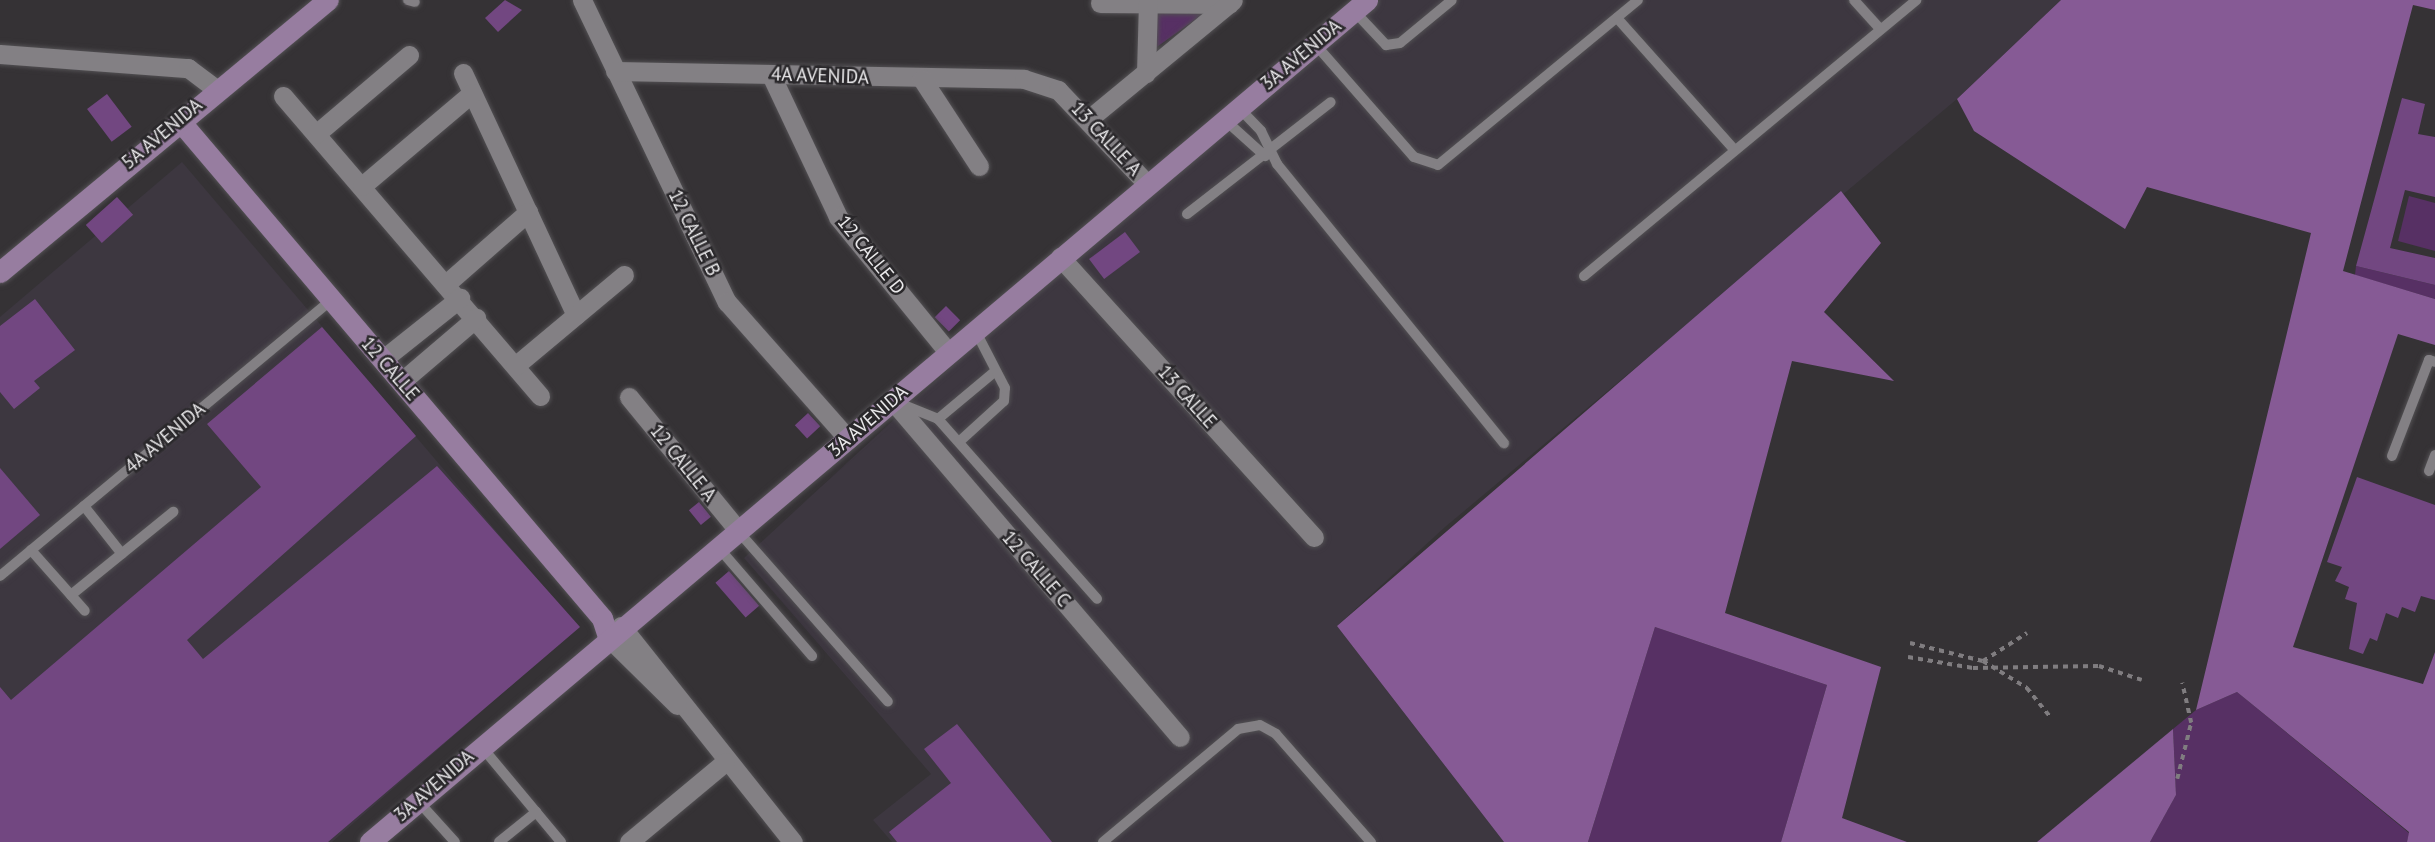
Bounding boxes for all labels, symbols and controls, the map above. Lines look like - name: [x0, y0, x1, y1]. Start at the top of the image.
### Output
- street label: 3A AVENIDA: [1256, 14, 1346, 96]
- street label: 4A AVENIDA: [770, 63, 870, 89]
- street label: 5A AVENIDA: [117, 93, 207, 175]
- street label: 13 CALLE A: [1066, 97, 1146, 181]
- street label: 12 CALLE B: [663, 186, 725, 280]
- street label: 12 CALLE D: [832, 211, 910, 299]
- street label: 12 CALLE: [356, 332, 424, 406]
- street label: 13 CALLE: [1153, 361, 1221, 433]
- street label: 3A AVENIDA: [823, 380, 913, 462]
- street label: 4A AVENIDA: [120, 397, 210, 479]
- street label: 12 CALLE A: [645, 420, 721, 506]
- street label: 12 CALLE C: [997, 526, 1075, 612]
- street label: 3A AVENIDA: [389, 745, 479, 827]

